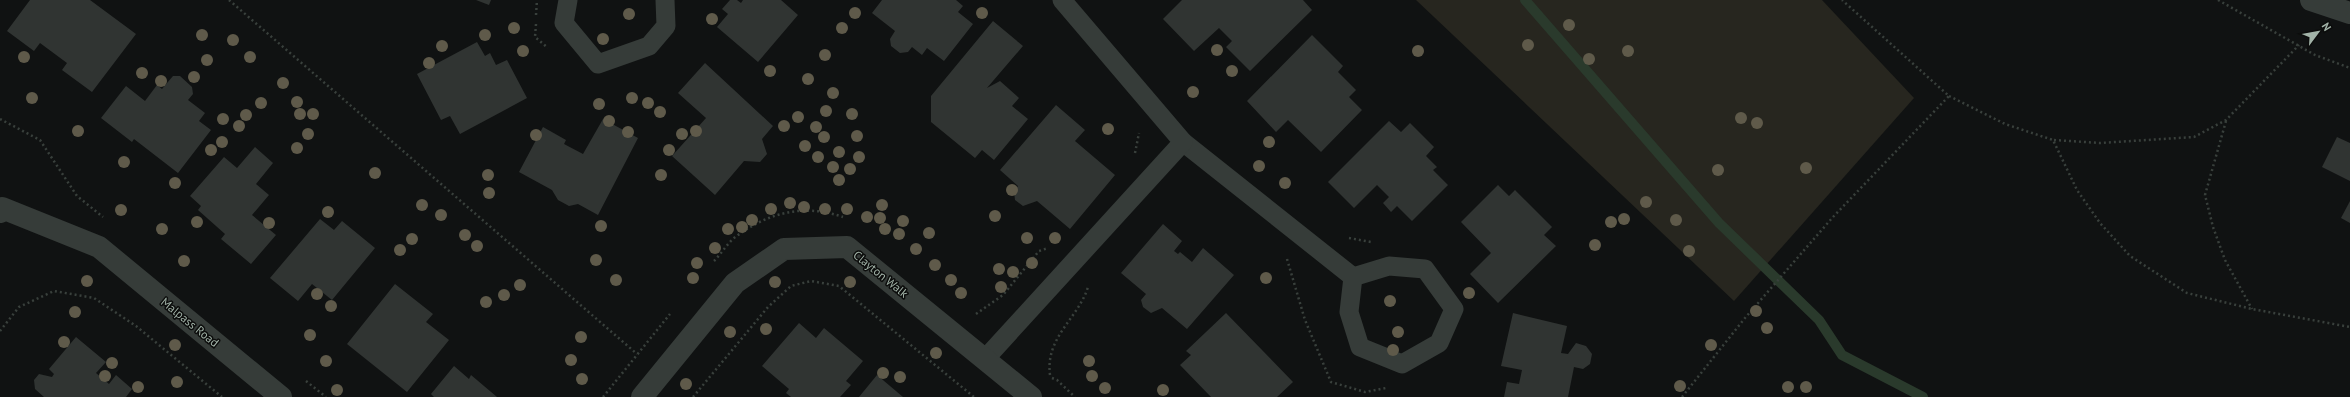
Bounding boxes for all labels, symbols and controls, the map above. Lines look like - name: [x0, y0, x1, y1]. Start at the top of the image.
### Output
- north arrow: [2298, 12, 2338, 52]
- text: N: [2319, 20, 2334, 33]
- street label: Clayton Walk: [850, 247, 912, 301]
- street label: Malpass Road: [158, 294, 222, 350]

